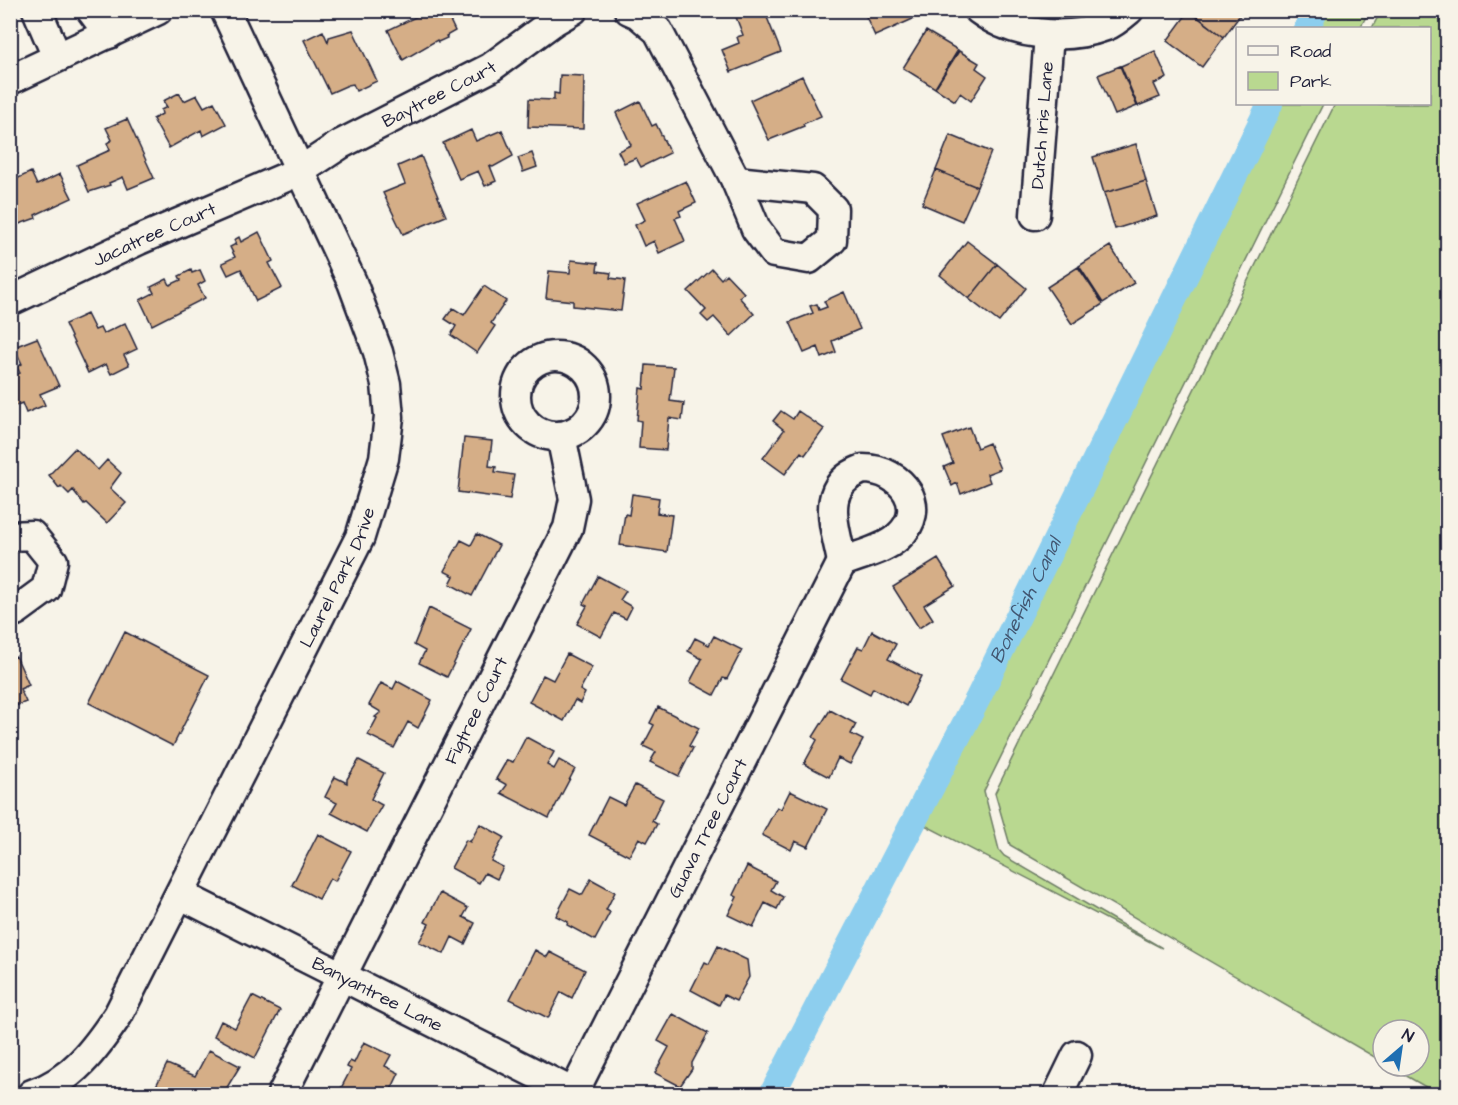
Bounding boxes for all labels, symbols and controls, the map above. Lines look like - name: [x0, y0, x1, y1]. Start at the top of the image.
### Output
- legend: [1236, 27, 1431, 105]
- text: Road: [1290, 39, 1331, 64]
- street label: Baytree Court: [378, 54, 502, 134]
- street label: Dutch Iris Lane: [1025, 60, 1059, 190]
- text: Park: [1290, 69, 1332, 94]
- street label: Jacatree Court: [89, 196, 220, 273]
- street label: Laurel Park Drive: [294, 504, 381, 652]
- water label: Bonefish Canal: [983, 530, 1070, 668]
- street label: Figtree Court: [438, 651, 514, 768]
- street label: Guava Tree Court: [662, 753, 754, 902]
- street label: Banyantree Lane: [308, 951, 447, 1038]
- north arrow: [1371, 1018, 1431, 1078]
- text: N: [1398, 1024, 1418, 1048]

